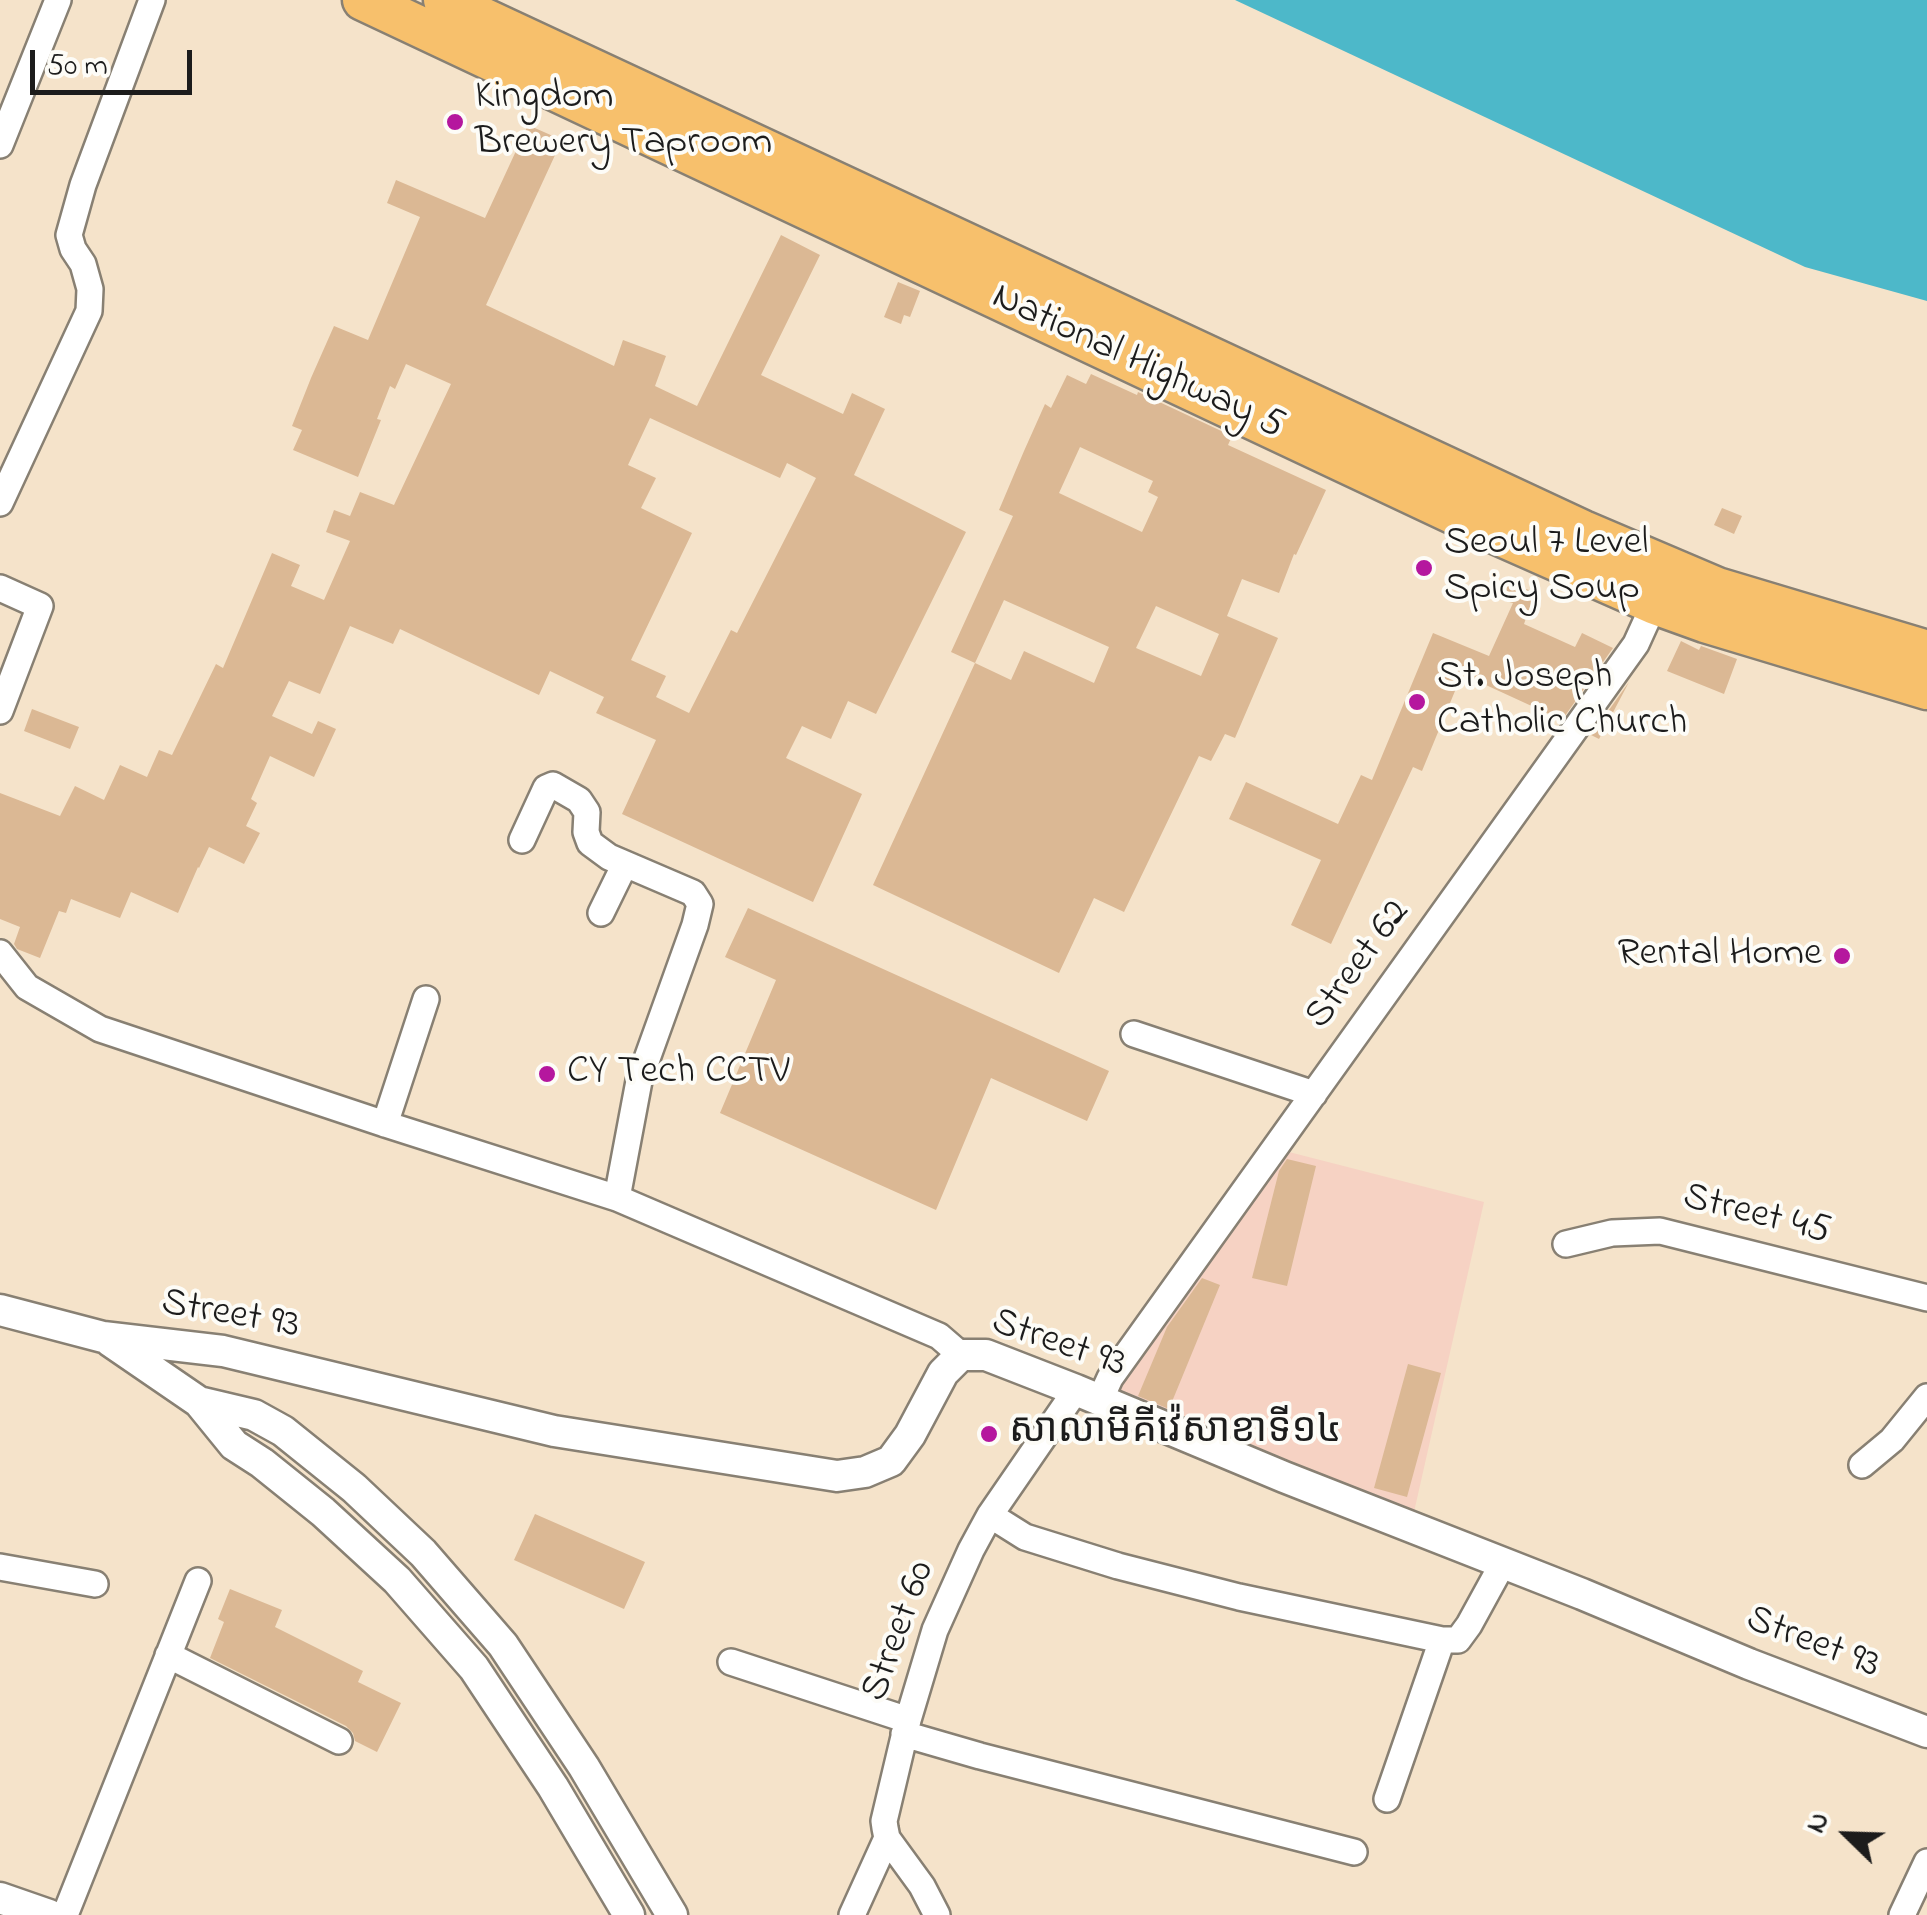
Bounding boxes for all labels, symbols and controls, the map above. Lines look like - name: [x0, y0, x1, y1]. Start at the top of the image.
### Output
- scale bar: [35, 30, 198, 92]
- text: 50 m: [47, 45, 108, 89]
- place label: Kingdom Brewery Taproom: [475, 75, 772, 169]
- marker: Kingdom Brewery Taproom: [444, 111, 466, 133]
- street label: National Highway 5: [983, 275, 1291, 453]
- place label: Seoul 7 Level Spicy Soup: [1444, 521, 1648, 615]
- marker: Seoul 7 Level Spicy Soup: [1413, 557, 1435, 579]
- place label: St. Joseph Catholic Church: [1437, 655, 1687, 749]
- marker: St. Joseph Catholic Church: [1406, 691, 1428, 713]
- street label: Street 62: [1297, 892, 1423, 1040]
- place label: Rental Home: [1617, 932, 1822, 980]
- marker: Rental Home: [1831, 945, 1853, 967]
- place label: CY Tech CCTV: [567, 1050, 789, 1098]
- marker: CY Tech CCTV: [536, 1063, 558, 1085]
- street label: Street 45: [1677, 1176, 1835, 1258]
- street label: Street 93: [157, 1281, 303, 1353]
- street label: Street 93: [984, 1301, 1132, 1391]
- place label: សាលាមីគីវ៉េសាខាទី១៤: [1009, 1410, 1342, 1458]
- marker: សាលាមីគីវ៉េសាខាទី១៤: [978, 1423, 1000, 1445]
- street label: Street 60: [854, 1555, 948, 1709]
- street label: Street 93: [1738, 1598, 1886, 1692]
- north arrow: [1797, 1785, 1897, 1885]
- text: N: [1796, 1806, 1841, 1840]

